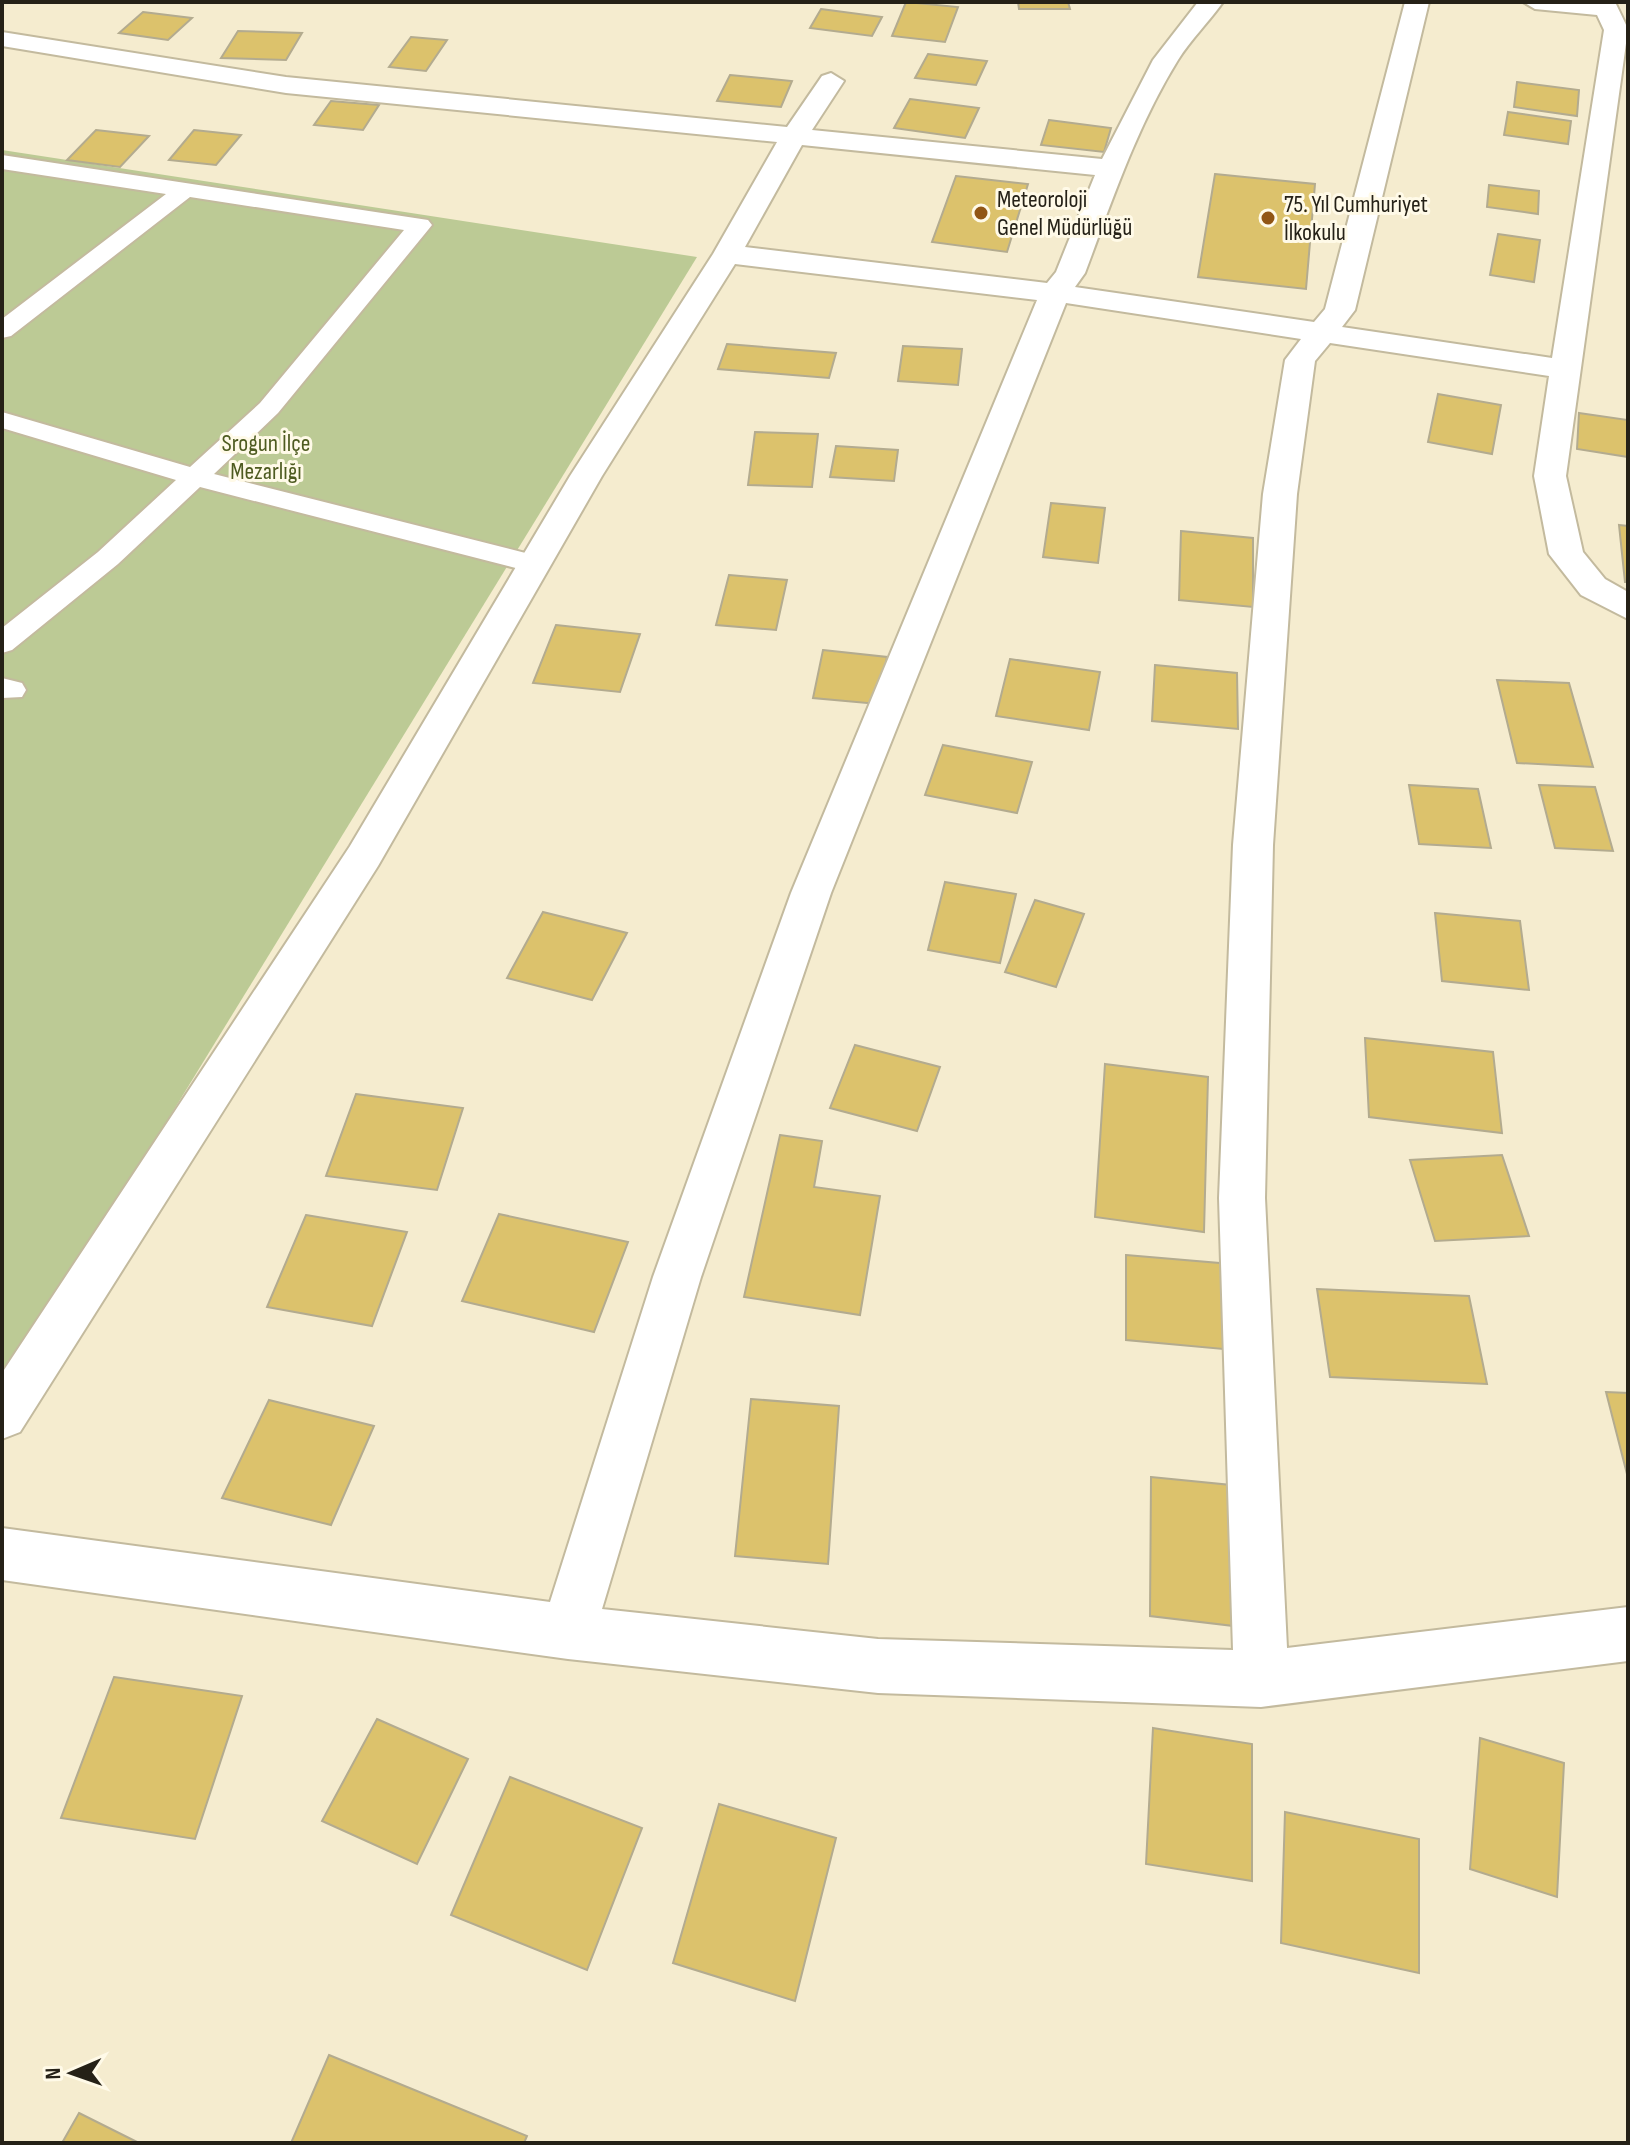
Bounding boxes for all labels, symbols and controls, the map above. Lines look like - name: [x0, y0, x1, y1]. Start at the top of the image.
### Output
- place label: Meteoroloji Genel Müdürlüğü: [997, 185, 1132, 242]
- place label: 75. Yıl Cumhuriyet İlkokulu: [1284, 190, 1428, 247]
- marker: Meteoroloji Genel Müdürlüğü: [972, 204, 990, 222]
- marker: 75. Yıl Cumhuriyet İlkokulu: [1259, 209, 1277, 227]
- park label: Srogun İlçe Mezarlığı: [222, 429, 310, 486]
- north arrow: [32, 2033, 112, 2113]
- text: N: [40, 2067, 67, 2080]

